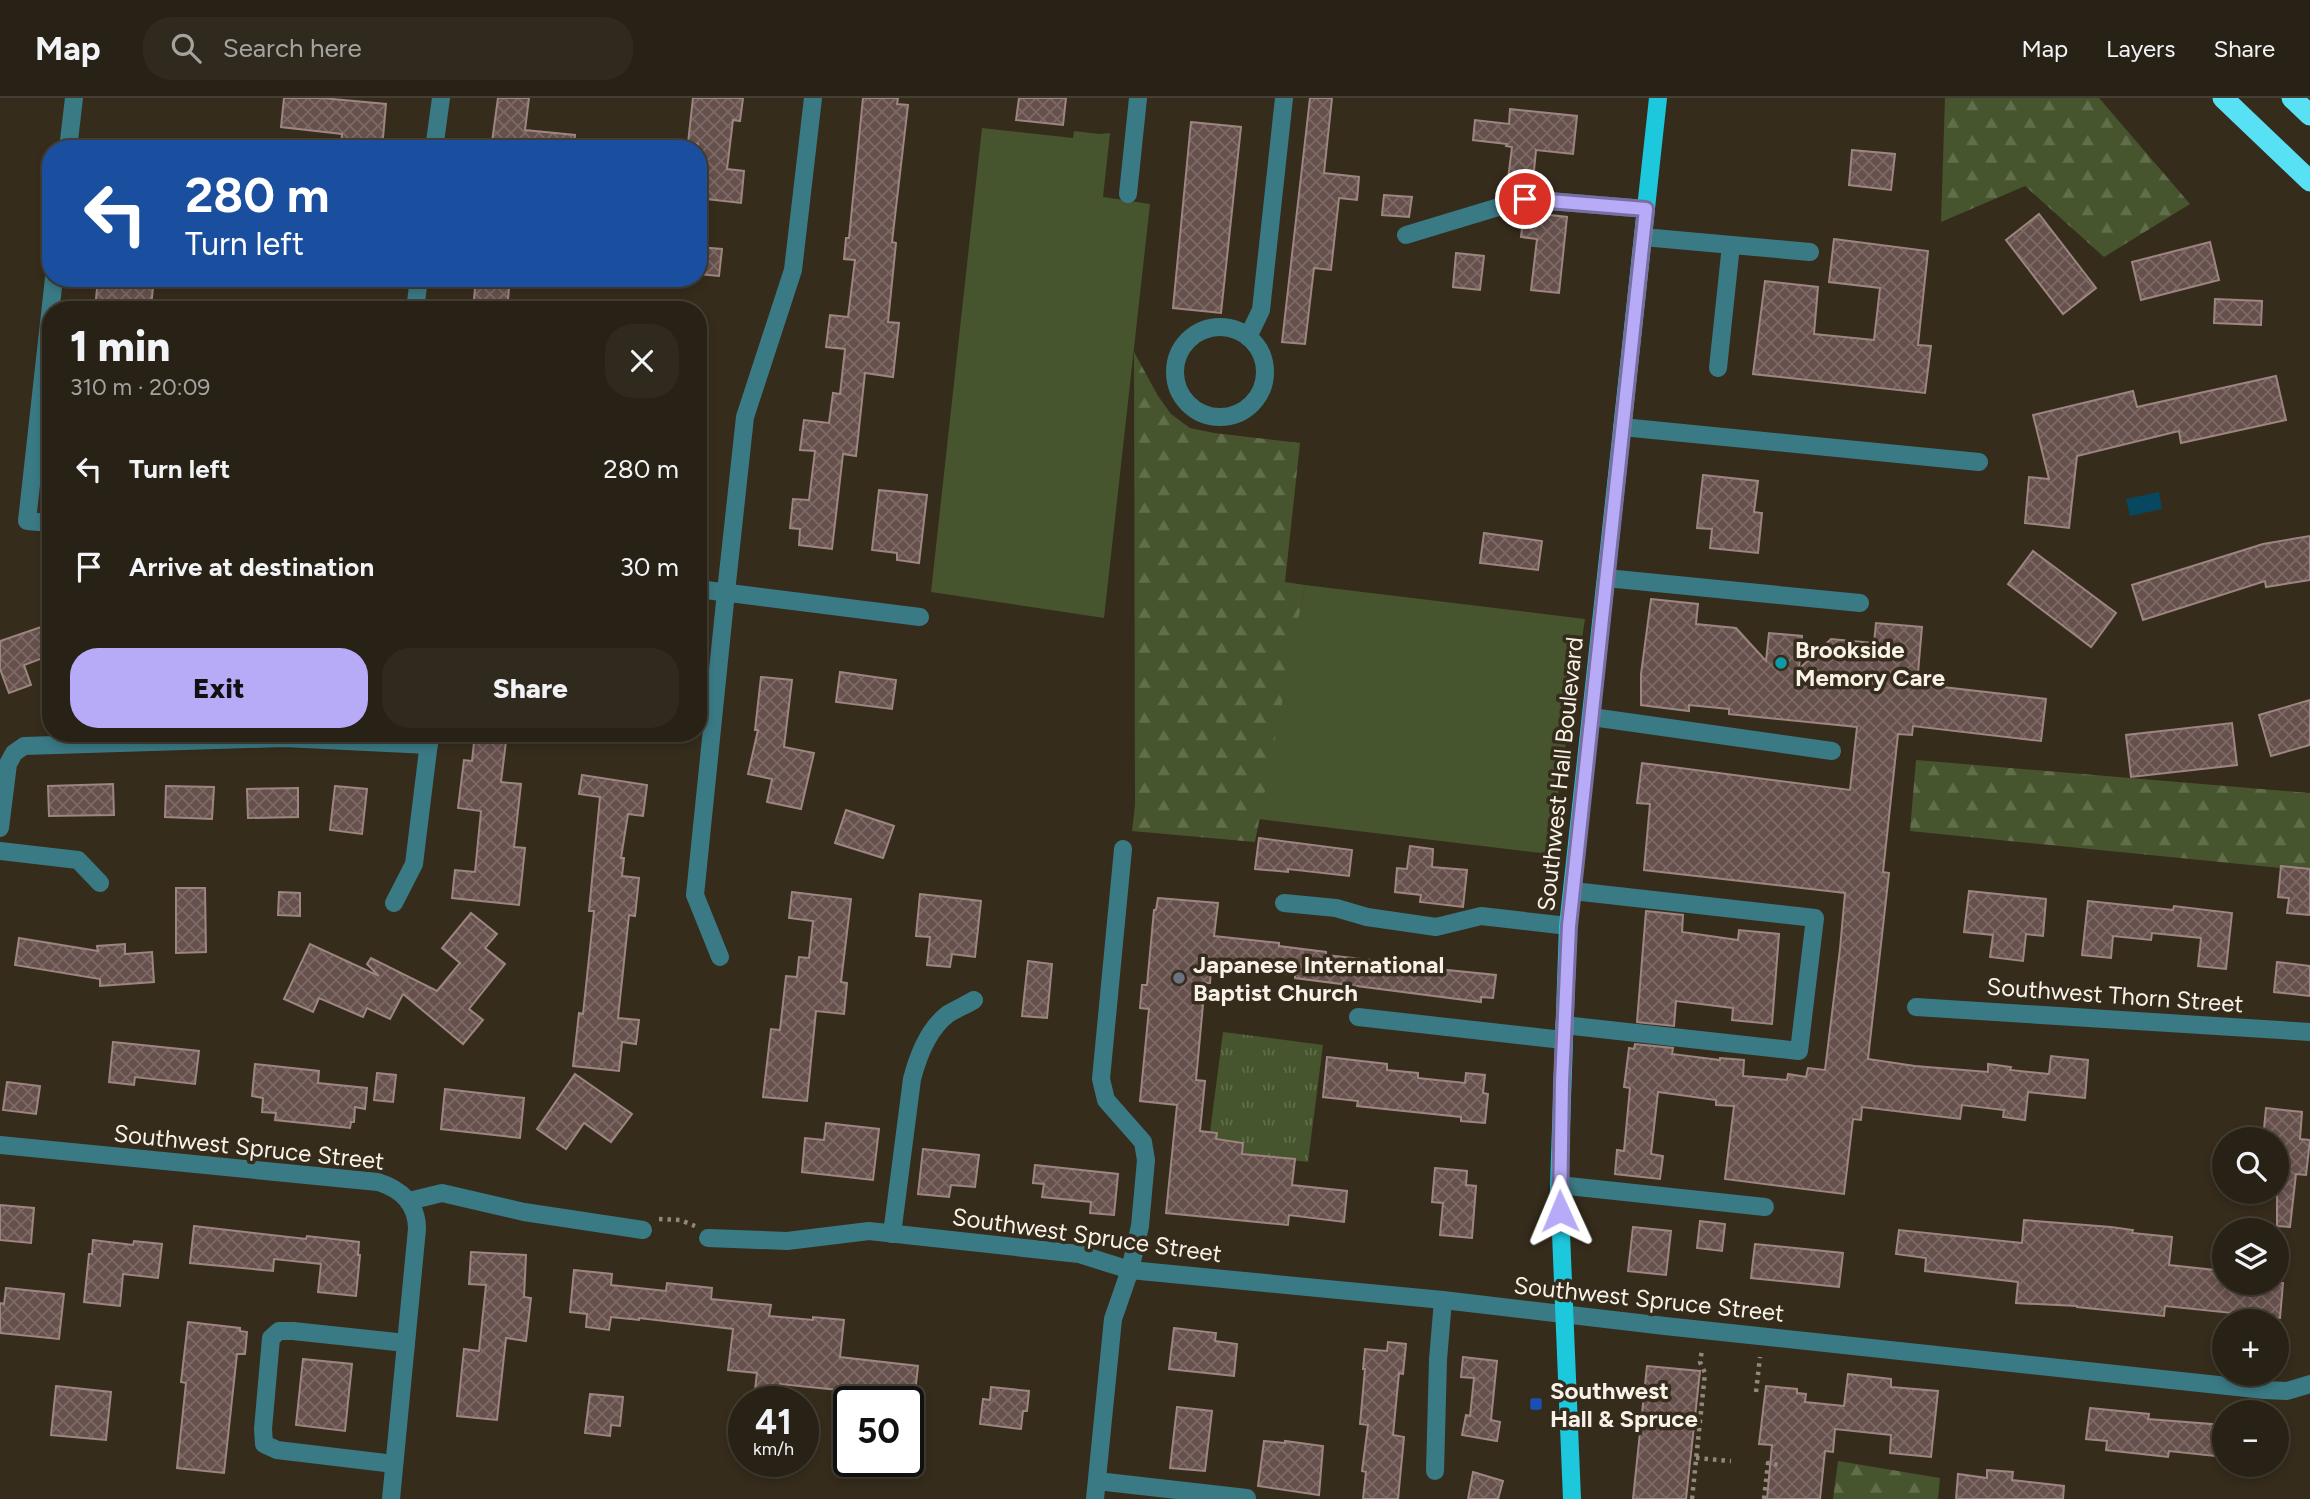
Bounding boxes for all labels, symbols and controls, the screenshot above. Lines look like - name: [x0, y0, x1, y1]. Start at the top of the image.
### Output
- search box: [143, 17, 633, 80]
- text: Map: [35, 29, 101, 68]
- icon: search: [167, 29, 205, 67]
- text: Search here: [223, 32, 362, 64]
- text: Map: [2021, 34, 2068, 63]
- text: Layers: [2106, 34, 2175, 63]
- text: Share: [2213, 34, 2275, 63]
- text: 280 m: [185, 165, 330, 224]
- icon: left: [70, 168, 161, 259]
- pin: [1495, 169, 1555, 229]
- icon: arrive: [1506, 180, 1544, 218]
- text: Turn left: [185, 225, 304, 263]
- text: 1 min: [70, 321, 170, 372]
- button: close: [605, 324, 679, 398]
- text: 310 m · 20:09: [70, 373, 210, 401]
- icon: left: [70, 450, 108, 488]
- text: Turn left: [129, 453, 230, 485]
- text: 280 m: [603, 453, 679, 485]
- icon: arrive: [70, 548, 108, 586]
- text: Arrive at destination: [129, 551, 374, 583]
- text: 30 m: [620, 551, 679, 583]
- street label: Southwest Hall Boulevard: [1531, 635, 1589, 913]
- place label: Brookside Memory Care: [1795, 635, 1945, 692]
- button: Exit: [70, 648, 368, 728]
- button: Share: [382, 648, 679, 728]
- marker: Brookside Memory Care: [1773, 655, 1789, 671]
- place label: Japanese International Baptist Church: [1193, 950, 1444, 1007]
- marker: Japanese International Baptist Church: [1171, 970, 1187, 986]
- street label: Southwest Thorn Street: [1986, 972, 2244, 1018]
- street label: Southwest Spruce Street: [112, 1118, 386, 1176]
- map controls: [2212, 1127, 2289, 1477]
- button: search: [2212, 1127, 2289, 1204]
- position arrow: [1523, 1174, 1597, 1248]
- street label: Southwest Spruce Street: [950, 1202, 1224, 1268]
- button: layers: [2212, 1218, 2289, 1295]
- street label: Southwest Spruce Street: [1512, 1270, 1786, 1328]
- button: +: [2212, 1309, 2289, 1386]
- place label: Southwest Hall & Spruce: [1550, 1376, 1698, 1433]
- speed limit sign: 50: [833, 1386, 924, 1477]
- marker: Southwest Hall & Spruce: [1528, 1396, 1544, 1412]
- button: −: [2212, 1400, 2289, 1477]
- text: 41: [755, 1401, 792, 1443]
- text: km/h: [753, 1438, 794, 1460]

